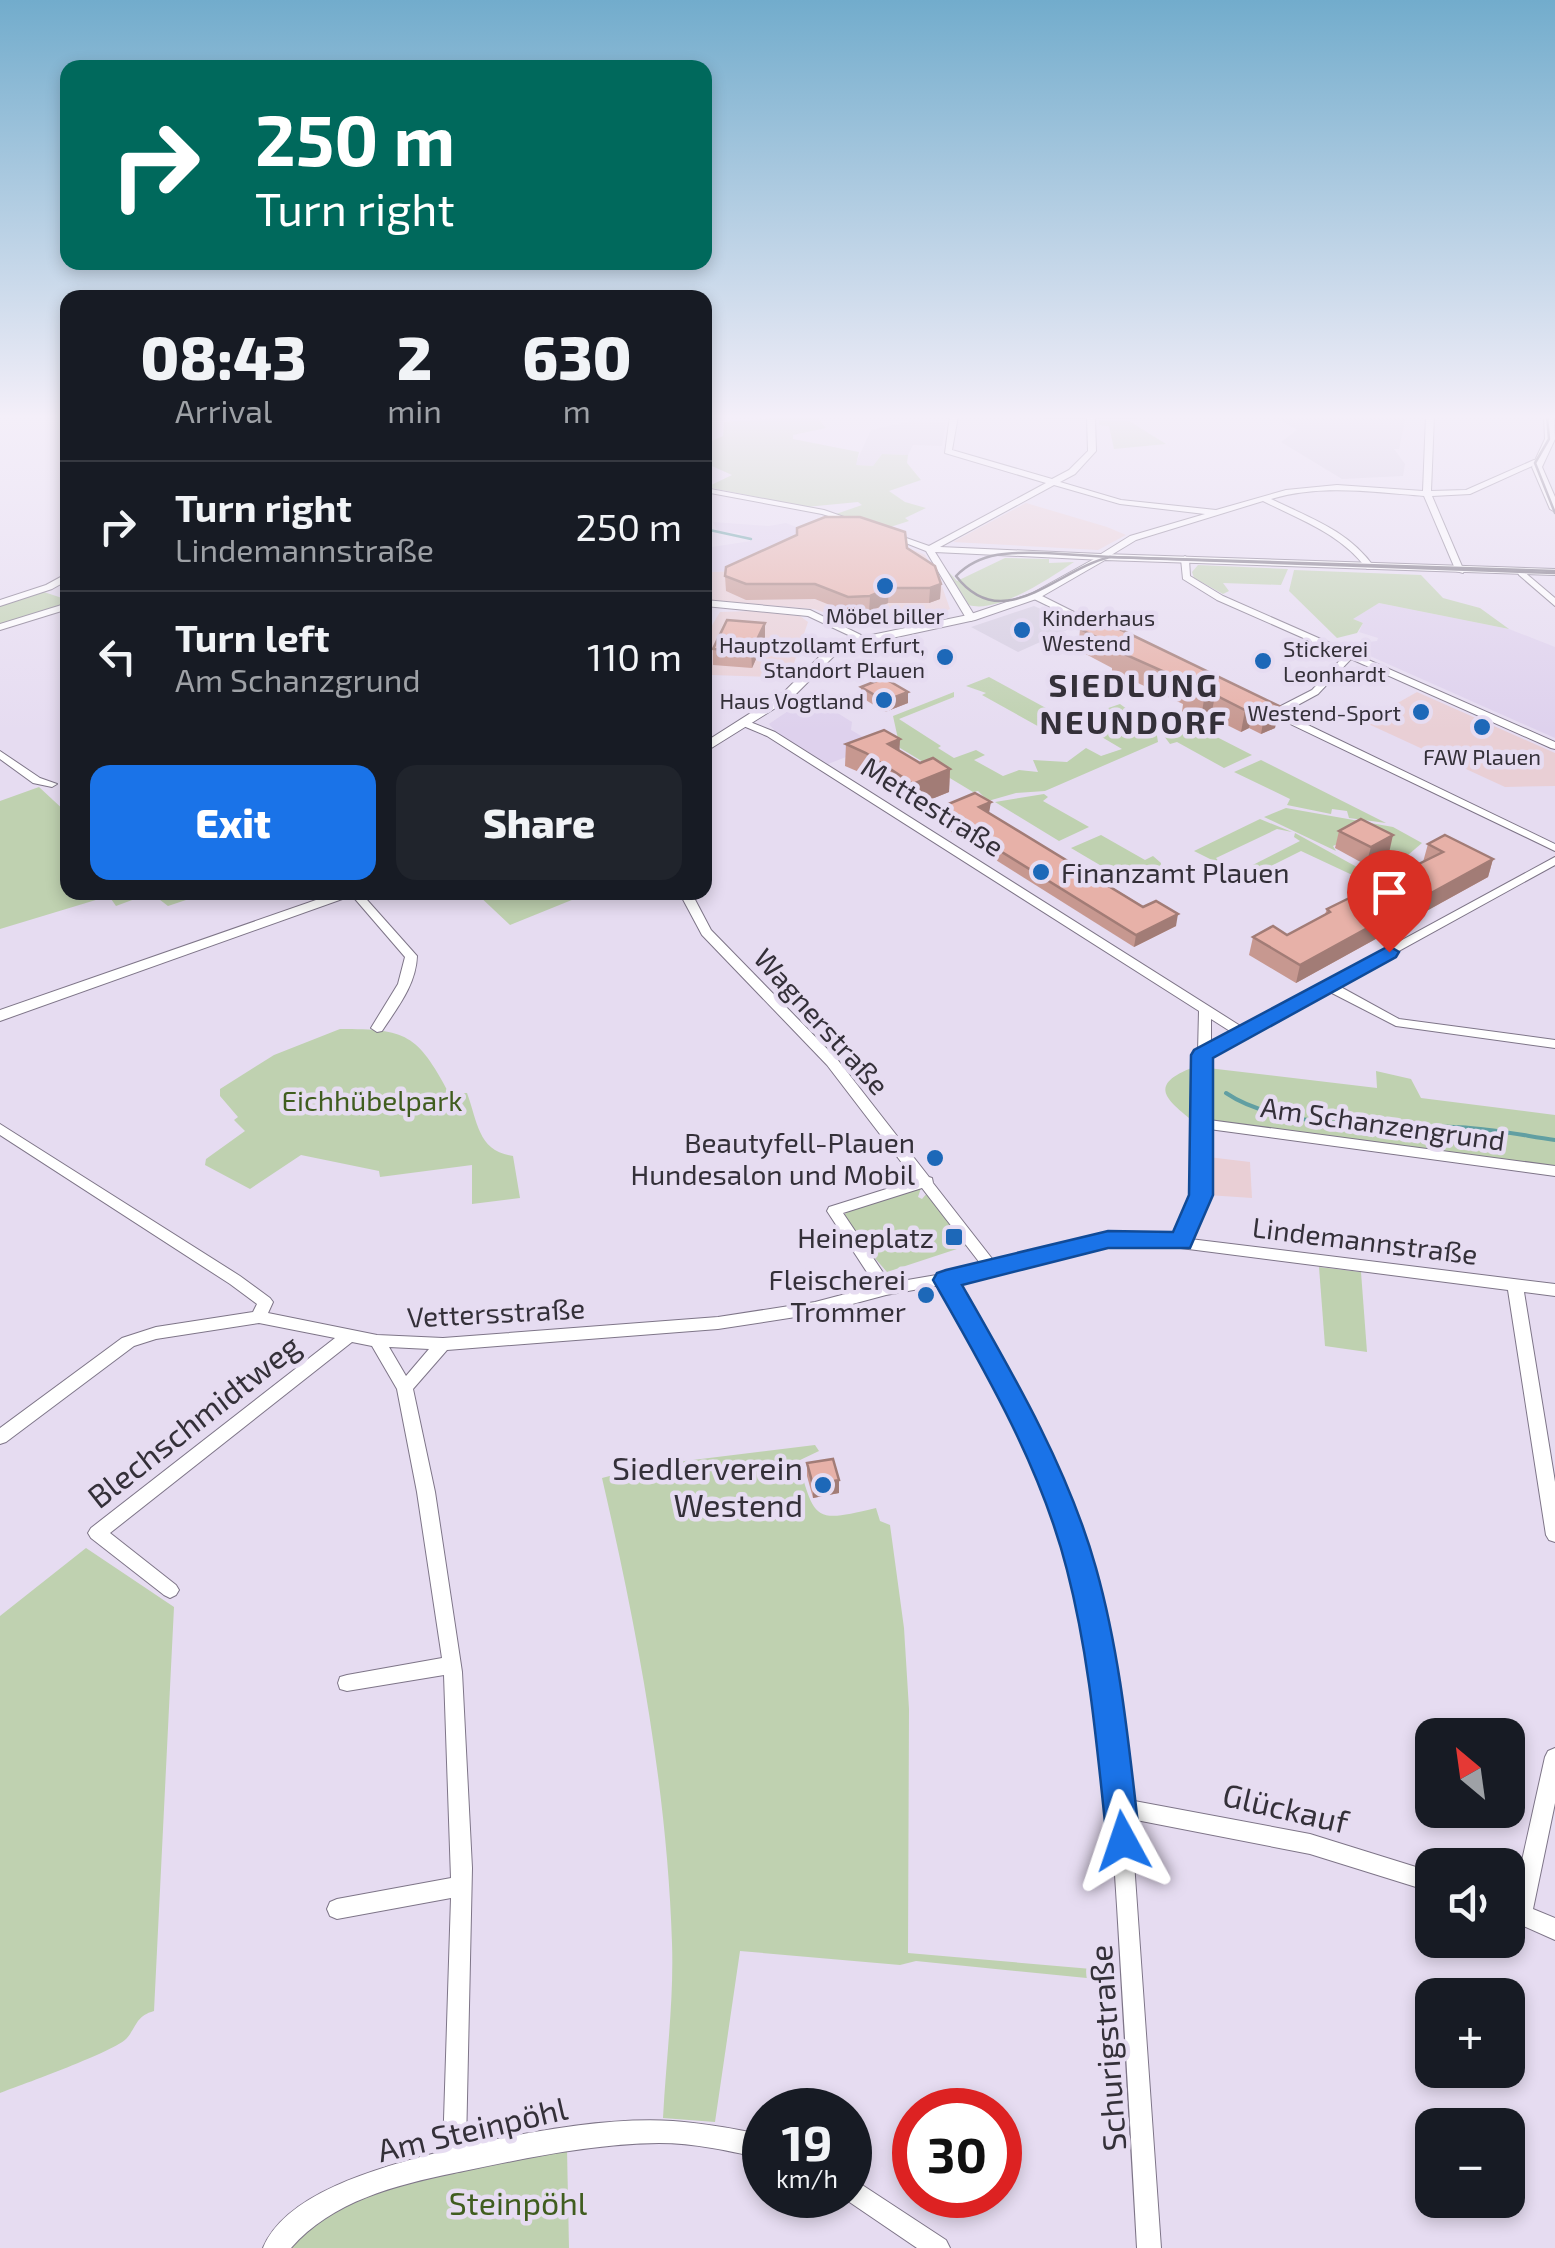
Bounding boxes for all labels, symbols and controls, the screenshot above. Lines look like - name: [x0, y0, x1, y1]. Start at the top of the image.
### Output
- text: 250 m: [255, 96, 455, 180]
- icon: right: [90, 100, 220, 230]
- text: Turn right: [255, 181, 455, 235]
- text: 08:43: [141, 320, 307, 392]
- text: 2: [397, 320, 432, 392]
- text: 630: [522, 320, 631, 392]
- text: Arrival: [175, 391, 272, 429]
- text: min: [387, 391, 442, 429]
- text: m: [563, 391, 591, 429]
- text: Turn right: [175, 484, 352, 530]
- icon: right: [90, 499, 145, 554]
- text: 250 m: [576, 503, 682, 549]
- text: Lindemannstraße: [175, 530, 434, 568]
- marker: Möbel biller: [874, 575, 896, 597]
- place label: Möbel biller: [826, 602, 945, 628]
- place label: Kinderhaus Westend: [1042, 604, 1155, 655]
- text: Turn left: [175, 614, 330, 660]
- marker: Kinderhaus Westend: [1011, 619, 1033, 641]
- icon: left: [90, 629, 145, 684]
- place label: Hauptzollamt Erfurt, Standort Plauen: [719, 631, 925, 682]
- text: 110 m: [587, 633, 682, 679]
- place label: Stickerei Leonhardt: [1283, 635, 1386, 686]
- marker: Hauptzollamt Erfurt, Standort Plauen: [934, 646, 956, 668]
- marker: Stickerei Leonhardt: [1252, 650, 1274, 672]
- text: Am Schanzgrund: [175, 660, 421, 698]
- district label: SIEDLUNG NEUNDORF: [1039, 665, 1229, 740]
- place label: Haus Vogtland: [719, 687, 864, 713]
- marker: Haus Vogtland: [873, 689, 895, 711]
- place label: Westend-Sport: [1248, 699, 1401, 725]
- marker: Westend-Sport: [1410, 701, 1432, 723]
- marker: FAW Plauen: [1471, 716, 1493, 738]
- place label: FAW Plauen: [1423, 743, 1541, 769]
- street label: Mettestraße: [856, 749, 1010, 863]
- button: Exit: [90, 765, 376, 880]
- button: Share: [396, 765, 682, 880]
- pin: [1347, 850, 1432, 953]
- place label: Finanzamt Plauen: [1061, 855, 1290, 889]
- marker: Finanzamt Plauen: [1030, 861, 1052, 883]
- icon: arrive: [1362, 865, 1417, 920]
- street label: Wagnerstraße: [747, 941, 897, 1101]
- park label: Eichhübelpark: [281, 1083, 463, 1117]
- street label: Am Schanzengrund: [1259, 1089, 1507, 1157]
- place label: Beautyfell-Plauen Hundesalon und Mobil: [630, 1125, 916, 1191]
- marker: Beautyfell-Plauen Hundesalon und Mobil: [924, 1147, 946, 1169]
- street label: Lindemannstraße: [1250, 1209, 1480, 1271]
- place label: Heineplatz: [797, 1220, 934, 1254]
- marker: Heineplatz: [943, 1226, 965, 1248]
- place label: Fleischerei Trommer: [769, 1262, 906, 1328]
- marker: Fleischerei Trommer: [915, 1284, 937, 1306]
- street label: Vettersstraße: [406, 1290, 586, 1334]
- street label: Blechschmidtweg: [79, 1325, 307, 1515]
- place label: Siedlerverein Westend: [612, 1448, 803, 1523]
- marker: Siedlerverein Westend: [812, 1474, 834, 1496]
- north arrow: [1415, 1718, 1525, 1828]
- map controls: [1415, 1718, 1525, 2218]
- street label: Glückauf: [1219, 1774, 1353, 1840]
- position arrow: [1071, 1789, 1175, 1893]
- button: sound: [1415, 1848, 1525, 1958]
- street label: Schurigstraße: [1080, 1944, 1132, 2152]
- button: +: [1415, 1978, 1525, 2088]
- street label: Am Steinpöhl: [373, 2088, 571, 2168]
- speed limit sign: 30: [892, 2088, 1022, 2218]
- button: −: [1415, 2108, 1525, 2218]
- text: 19: [781, 2111, 833, 2171]
- text: km/h: [776, 2163, 838, 2193]
- park label: Steinpöhl: [449, 2183, 588, 2221]

